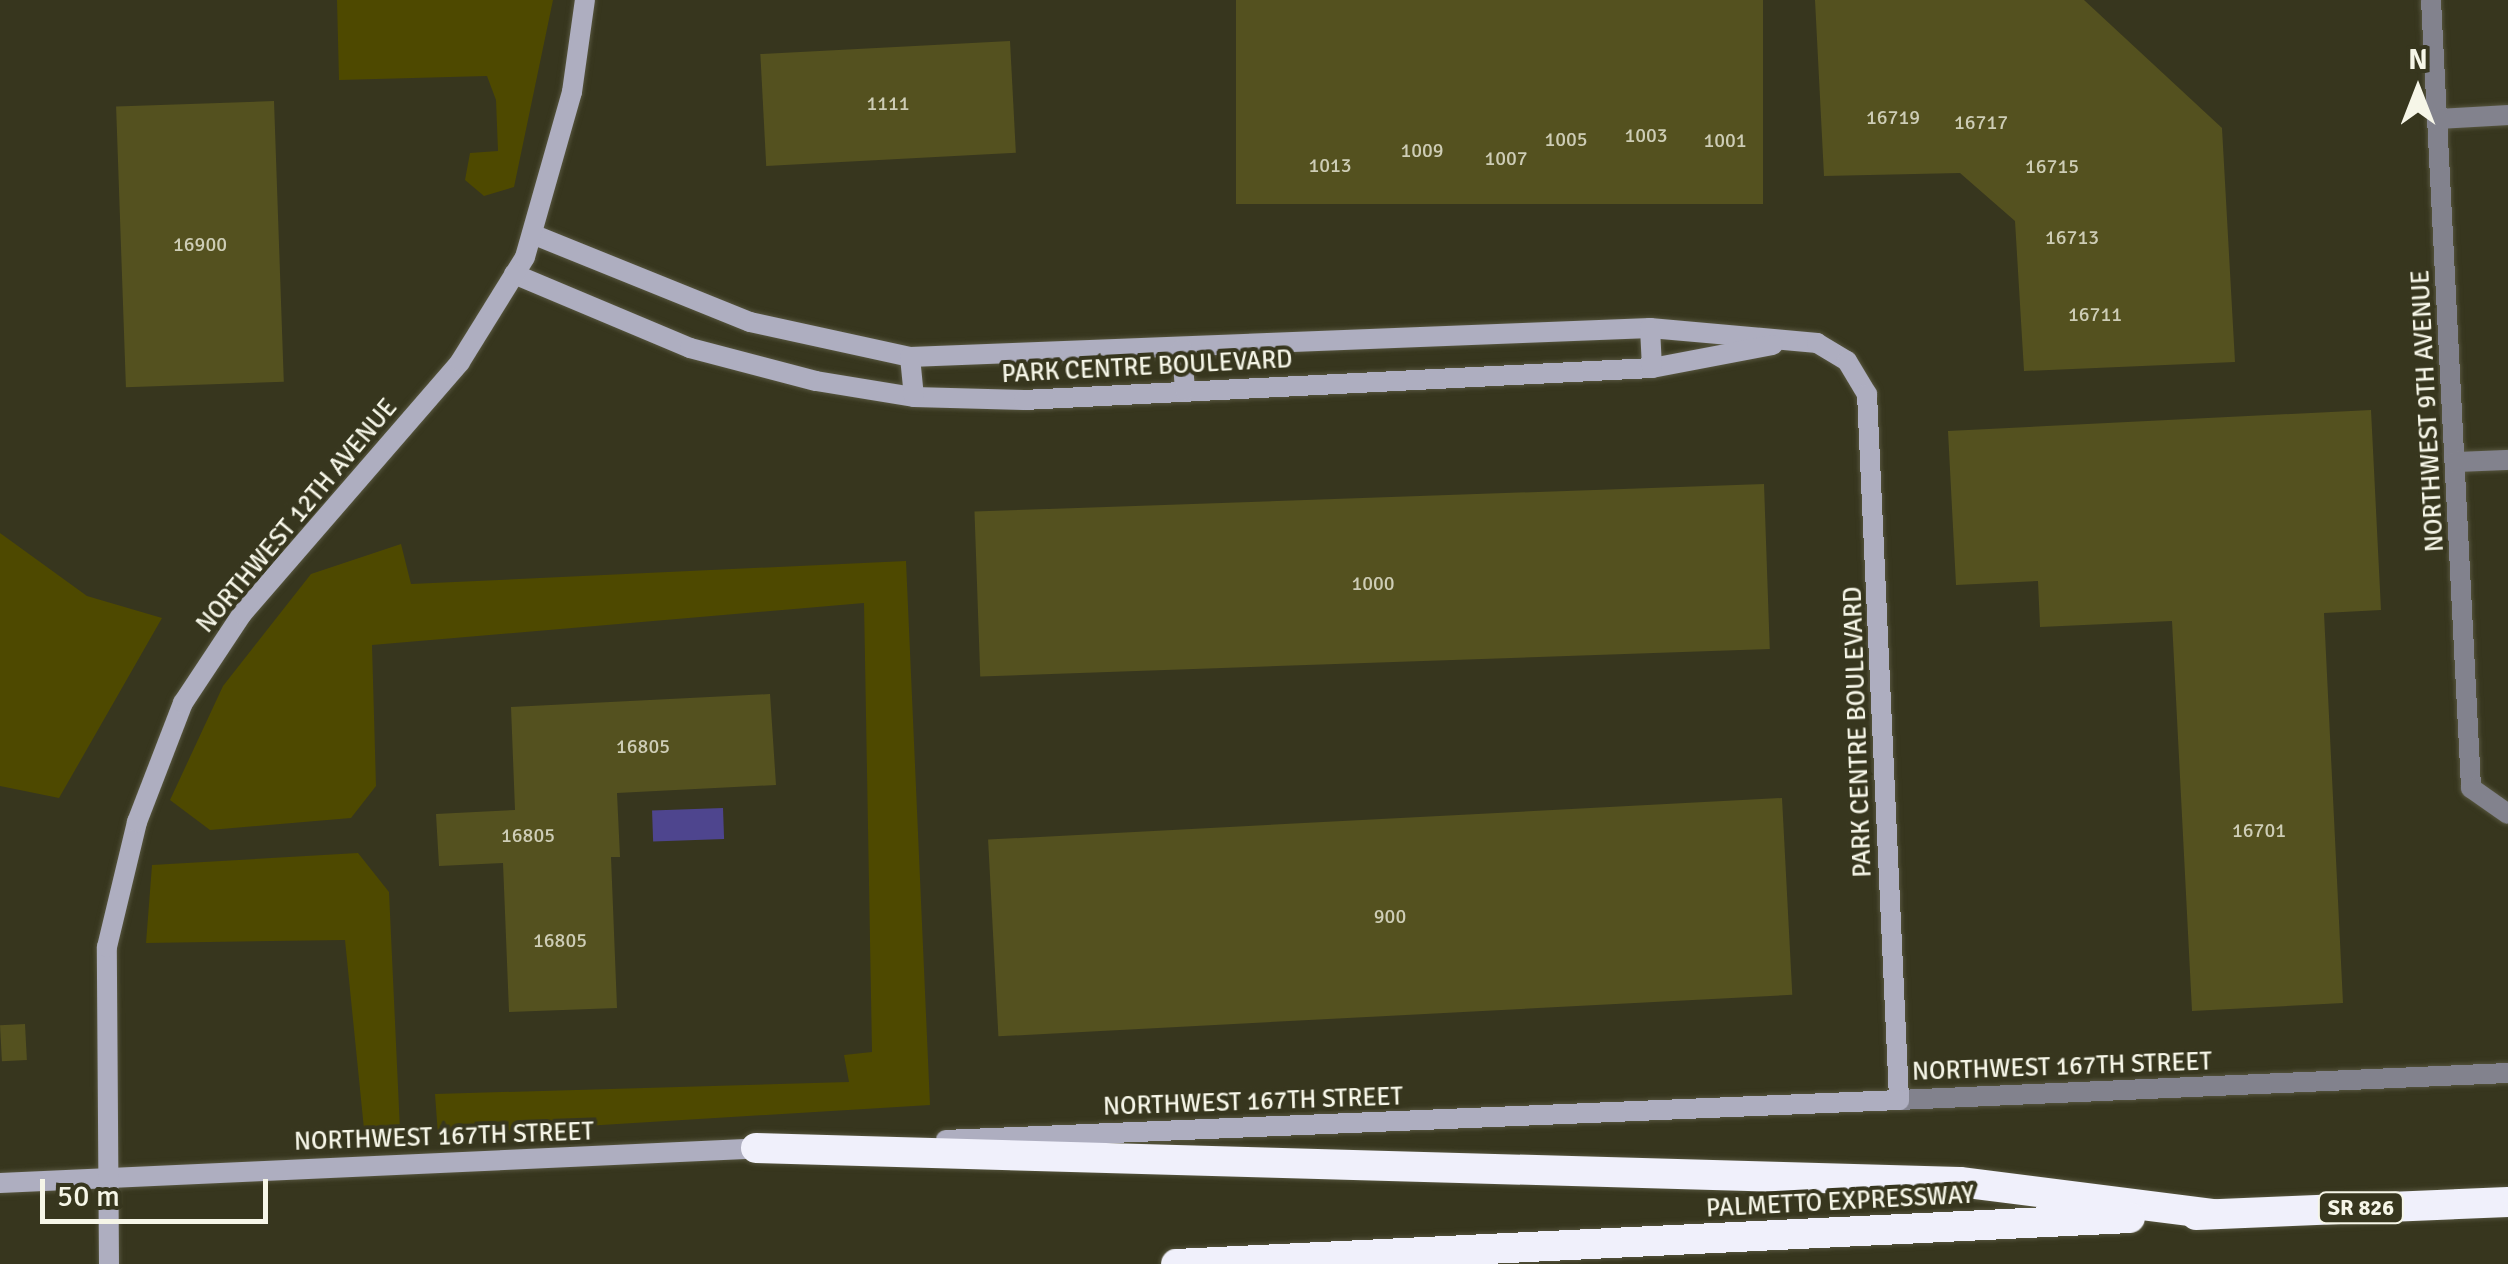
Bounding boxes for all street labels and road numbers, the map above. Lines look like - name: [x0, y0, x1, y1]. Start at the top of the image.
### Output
- street label: NORTHWEST 9TH AVENUE: [2406, 269, 2450, 553]
- street label: PARK CENTRE BOULEVARD: [1001, 344, 1293, 390]
- street label: NORTHWEST 12TH AVENUE: [190, 393, 404, 639]
- street label: PARK CENTRE BOULEVARD: [1838, 586, 1878, 878]
- street label: NORTHWEST 167TH STREET: [1912, 1047, 2212, 1087]
- street label: NORTHWEST 167TH STREET: [1103, 1082, 1403, 1122]
- street label: NORTHWEST 167TH STREET: [294, 1117, 594, 1157]
- street label: PALMETTO EXPRESSWAY: [1705, 1180, 1975, 1224]
- road number: SR 826: [2316, 1191, 2406, 1225]

